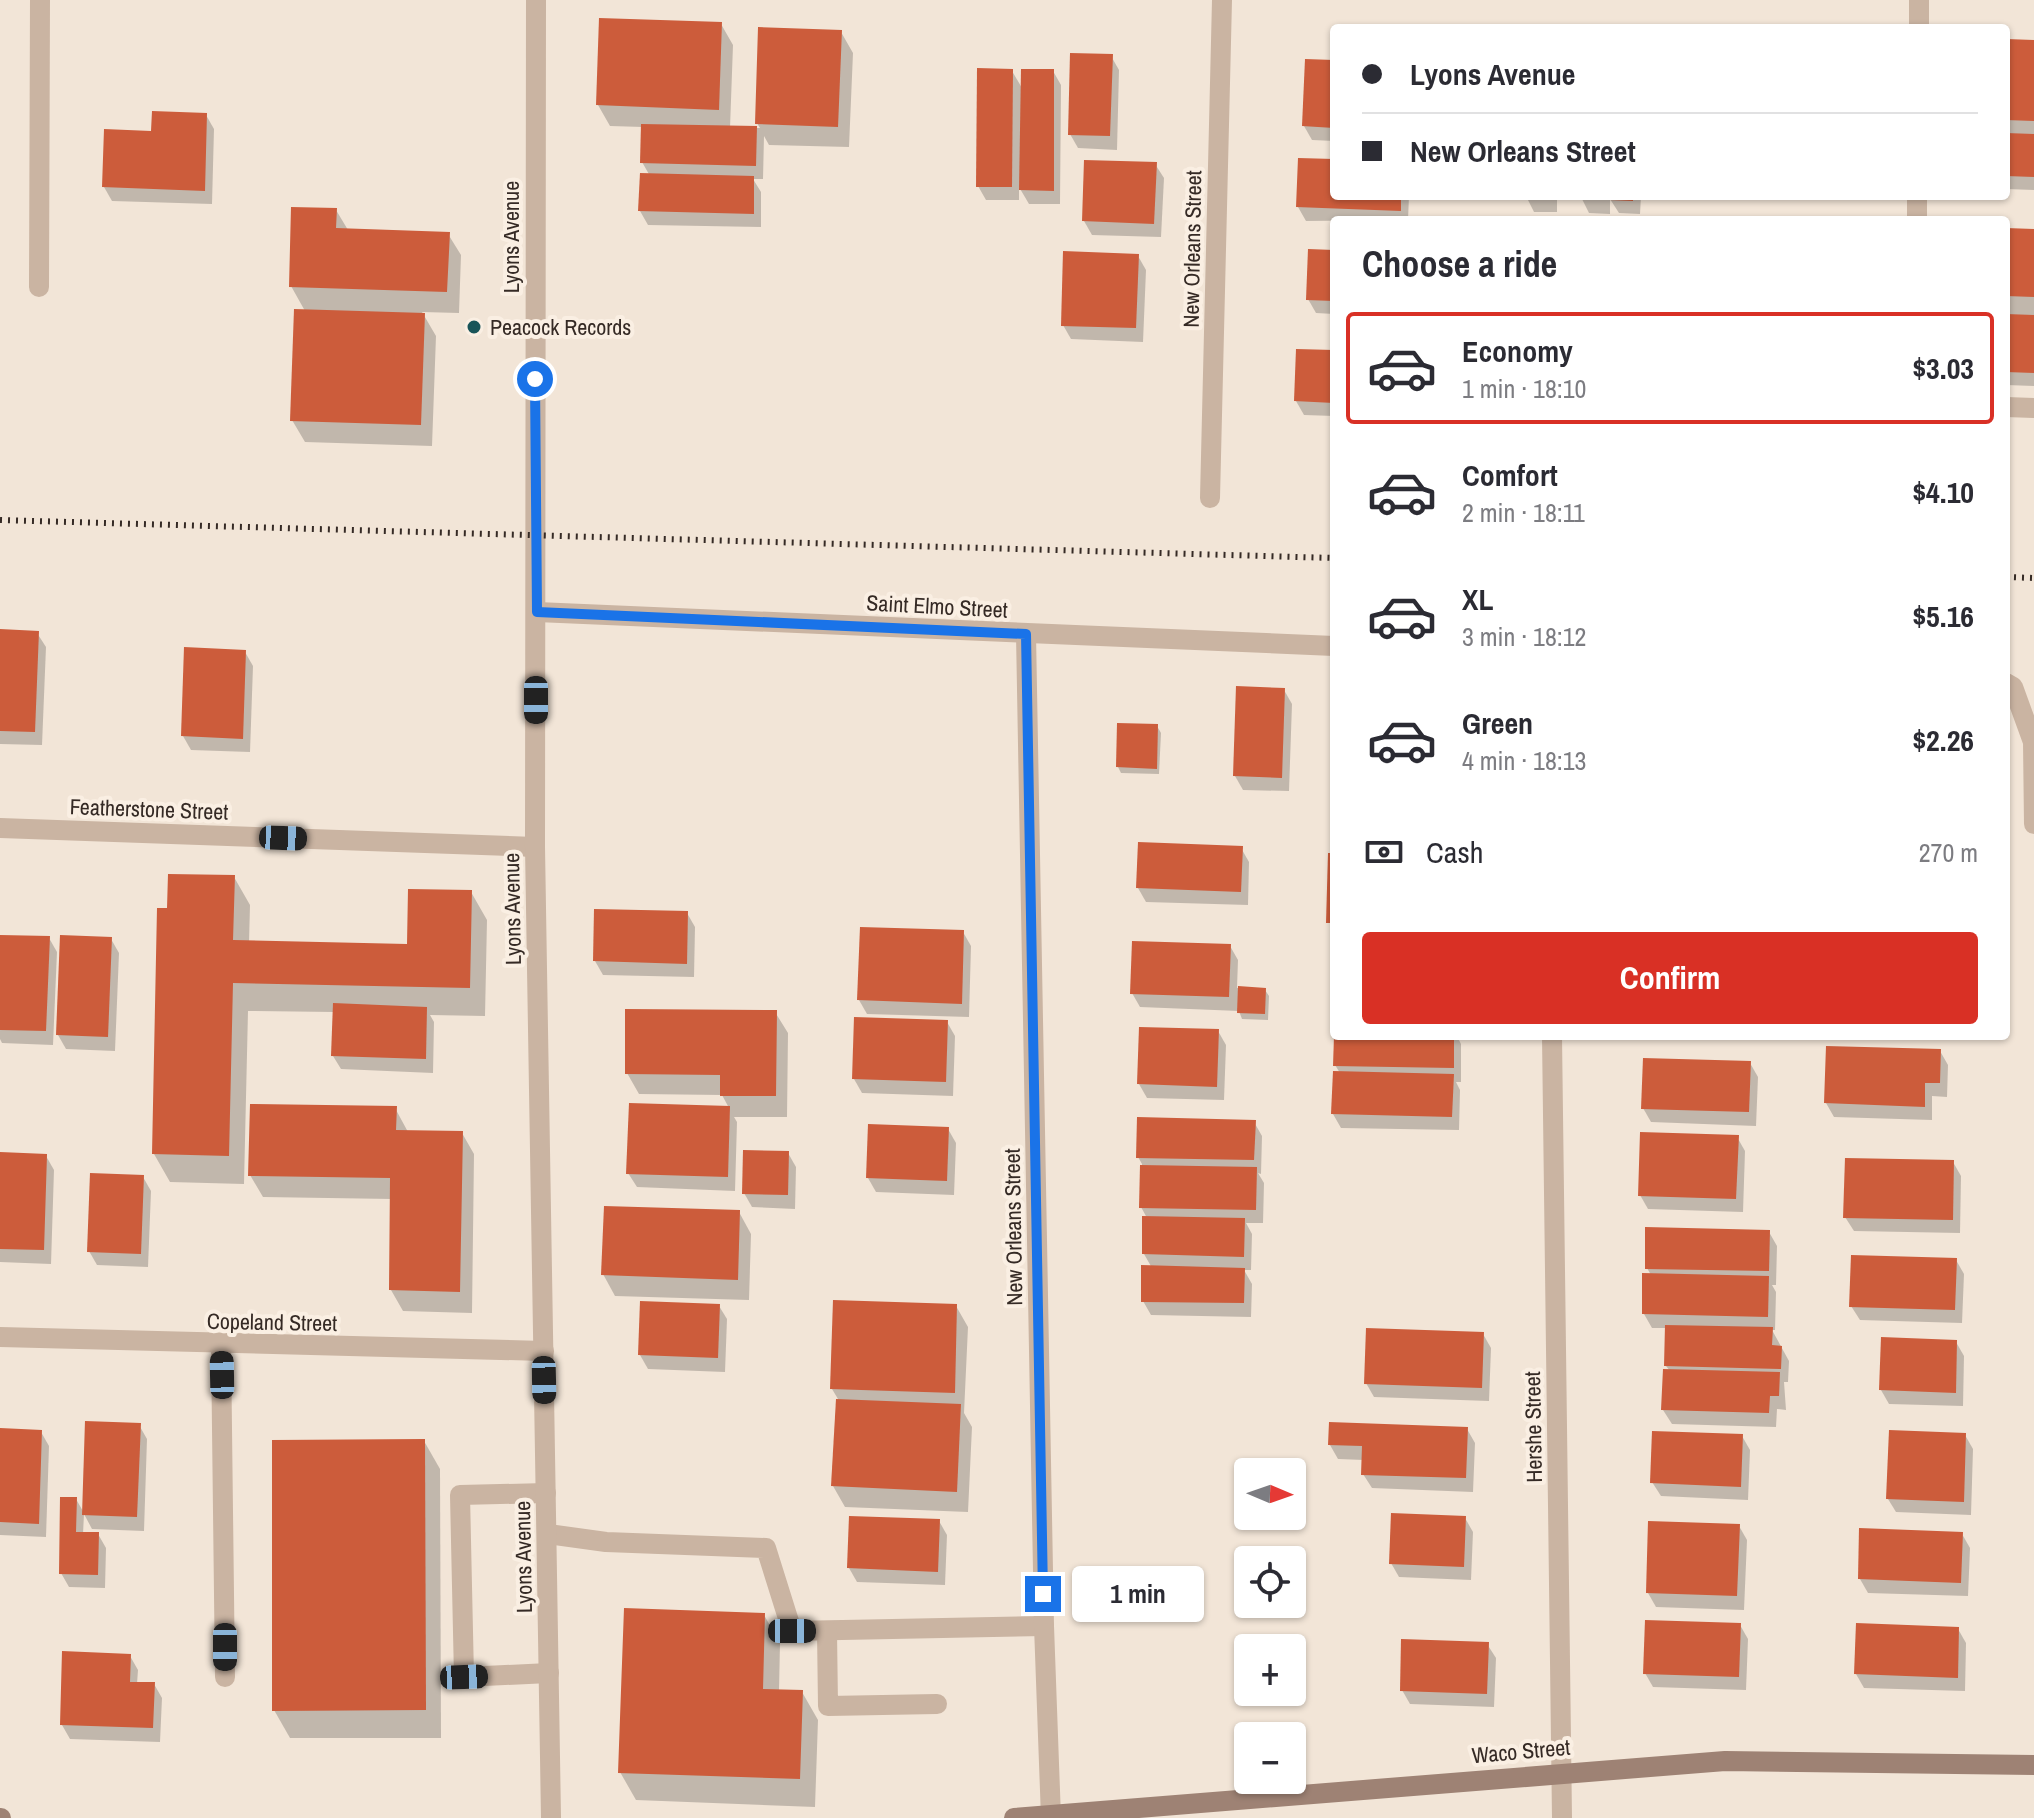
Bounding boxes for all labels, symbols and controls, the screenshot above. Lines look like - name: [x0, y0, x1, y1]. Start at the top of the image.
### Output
- text: Lyons Avenue: [1410, 54, 1575, 94]
- text: New Orleans Street: [1410, 131, 1636, 171]
- street label: New Orleans Street: [1176, 170, 1208, 328]
- street label: Lyons Avenue: [496, 181, 526, 293]
- text: Choose a ride: [1362, 240, 1557, 288]
- place label: Peacock Records: [490, 312, 631, 342]
- marker: Peacock Records: [465, 318, 483, 336]
- text: Economy: [1462, 331, 1573, 371]
- icon: car: [1366, 332, 1438, 404]
- text: $3.03: [1912, 348, 1974, 388]
- route start: [517, 361, 553, 397]
- text: 1 min · 18:10: [1462, 371, 1586, 406]
- text: Comfort: [1462, 455, 1558, 495]
- icon: car: [1366, 456, 1438, 528]
- text: $4.10: [1912, 472, 1974, 512]
- text: 2 min · 18:11: [1462, 495, 1585, 530]
- text: XL: [1462, 579, 1493, 619]
- icon: car: [1366, 580, 1438, 652]
- street label: Saint Elmo Street: [866, 587, 1008, 625]
- text: $5.16: [1912, 596, 1974, 636]
- text: 3 min · 18:12: [1462, 619, 1586, 654]
- car: [524, 676, 548, 724]
- text: Green: [1462, 703, 1533, 743]
- icon: car: [1366, 704, 1438, 776]
- text: $2.26: [1912, 720, 1974, 760]
- text: 4 min · 18:13: [1462, 743, 1586, 778]
- street label: Featherstone Street: [69, 791, 229, 827]
- car: [259, 825, 307, 851]
- icon: cash: [1362, 830, 1406, 874]
- text: Cash: [1426, 832, 1483, 872]
- text: 270 m: [1919, 835, 1978, 870]
- street label: Lyons Avenue: [496, 853, 528, 965]
- button: Confirm: [1362, 932, 1978, 1024]
- street label: New Orleans Street: [997, 1148, 1029, 1306]
- street label: Copeland Street: [207, 1306, 337, 1338]
- car: [210, 1351, 234, 1399]
- car: [532, 1356, 556, 1404]
- street label: Hershe Street: [1517, 1371, 1549, 1483]
- north arrow: [1234, 1458, 1306, 1530]
- map controls: [1234, 1458, 1306, 1794]
- street label: Lyons Avenue: [507, 1501, 539, 1613]
- button: locate: [1234, 1546, 1306, 1618]
- callout: 1 min: [1071, 1566, 1203, 1622]
- route end: [1025, 1576, 1061, 1612]
- text: 1 min: [1110, 1576, 1166, 1611]
- car: [768, 1619, 816, 1643]
- car: [213, 1623, 237, 1671]
- button: +: [1234, 1634, 1306, 1706]
- car: [440, 1664, 488, 1690]
- button: −: [1234, 1722, 1306, 1794]
- street label: Waco Street: [1471, 1732, 1571, 1770]

